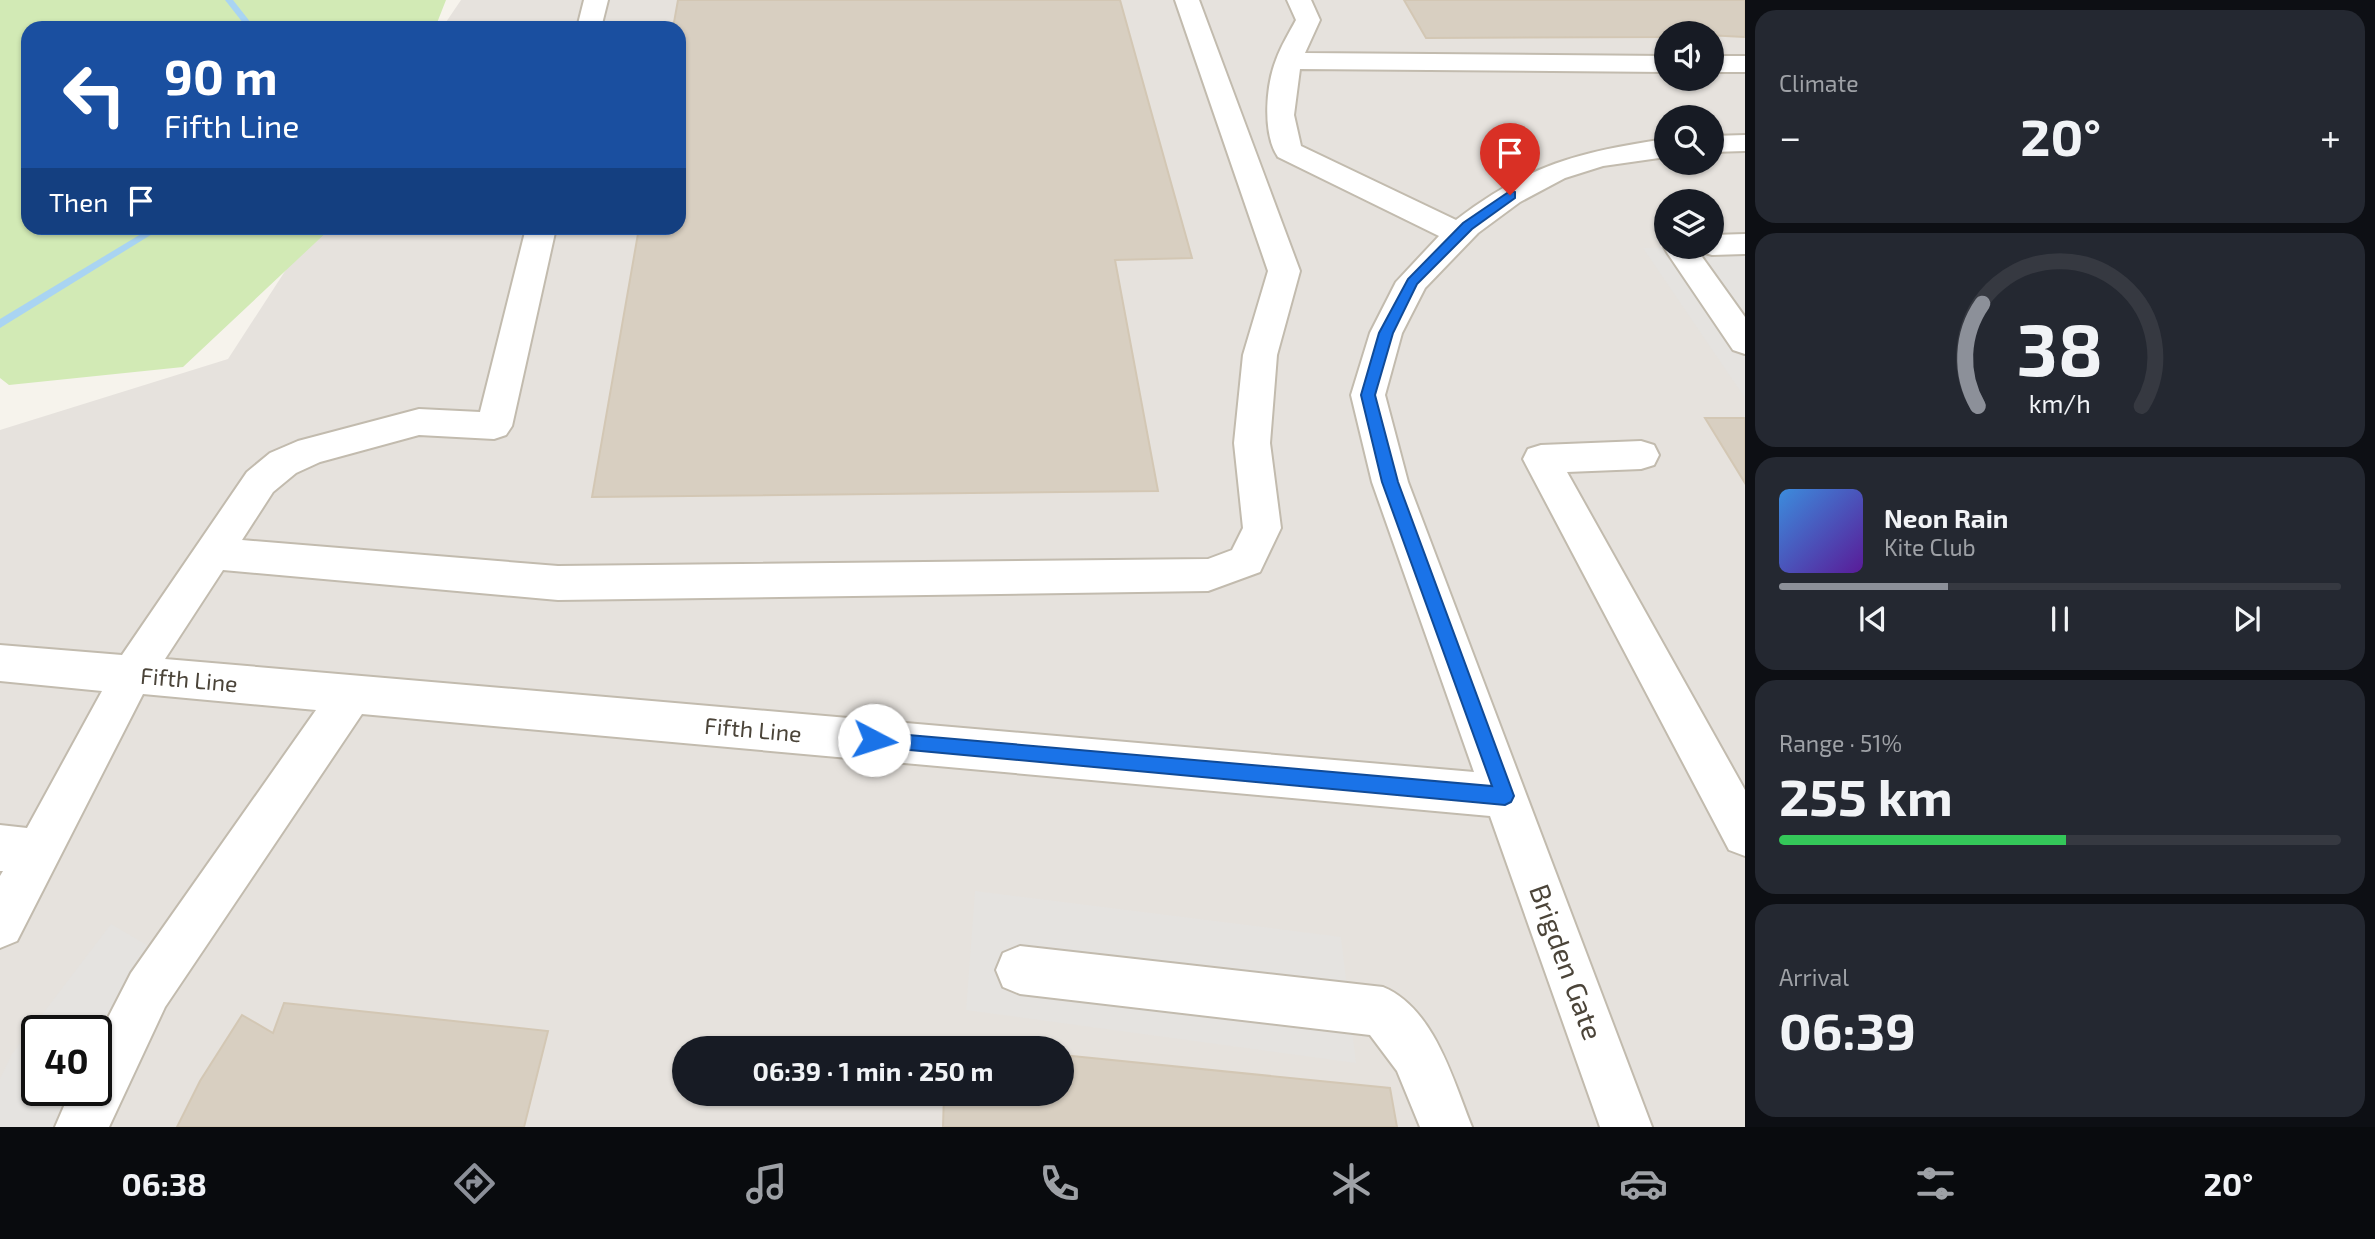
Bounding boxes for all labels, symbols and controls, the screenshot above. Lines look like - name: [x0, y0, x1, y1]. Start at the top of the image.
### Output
- map controls: [1654, 21, 1724, 259]
- button: sound: [1654, 21, 1724, 91]
- text: 90 m: [164, 46, 278, 105]
- icon: left: [49, 49, 140, 140]
- text: Climate: [1779, 69, 1859, 97]
- text: 20°: [2020, 104, 2101, 166]
- button: search: [1654, 105, 1724, 175]
- text: Fifth Line: [164, 106, 299, 144]
- text: −: [1779, 113, 1801, 159]
- text: +: [2320, 113, 2341, 159]
- pin: [1480, 123, 1540, 195]
- icon: arrive: [1491, 134, 1529, 172]
- icon: arrive: [122, 182, 160, 220]
- text: Then: [49, 186, 108, 217]
- button: layers: [1654, 189, 1724, 259]
- text: 38: [2017, 304, 2103, 392]
- text: km/h: [2029, 388, 2091, 418]
- text: Neon Rain: [1884, 502, 2008, 533]
- text: Kite Club: [1884, 533, 1976, 561]
- icon: previous: [1854, 600, 1892, 638]
- icon: pause: [2041, 600, 2079, 638]
- icon: next: [2228, 600, 2266, 638]
- street label: Fifth Line: [139, 661, 239, 697]
- position arrow: [837, 703, 911, 777]
- street label: Fifth Line: [703, 711, 803, 747]
- text: Range · 51%: [1779, 729, 1902, 757]
- text: 255 km: [1779, 764, 1953, 826]
- street label: Brigden Gate: [1523, 879, 1611, 1044]
- text: Arrival: [1779, 963, 1849, 991]
- text: 06:39: [1779, 998, 1916, 1060]
- speed limit sign: 40: [21, 1015, 112, 1106]
- text: 06:39 · 1 min · 250 m: [753, 1055, 993, 1086]
- icon: directions: [450, 1159, 499, 1208]
- icon: music: [742, 1159, 791, 1208]
- icon: phone: [1035, 1159, 1084, 1208]
- icon: climate: [1327, 1159, 1376, 1208]
- icon: car: [1619, 1159, 1668, 1208]
- icon: filters: [1911, 1159, 1960, 1208]
- text: 06:38: [122, 1164, 207, 1202]
- text: 20°: [2204, 1164, 2253, 1202]

